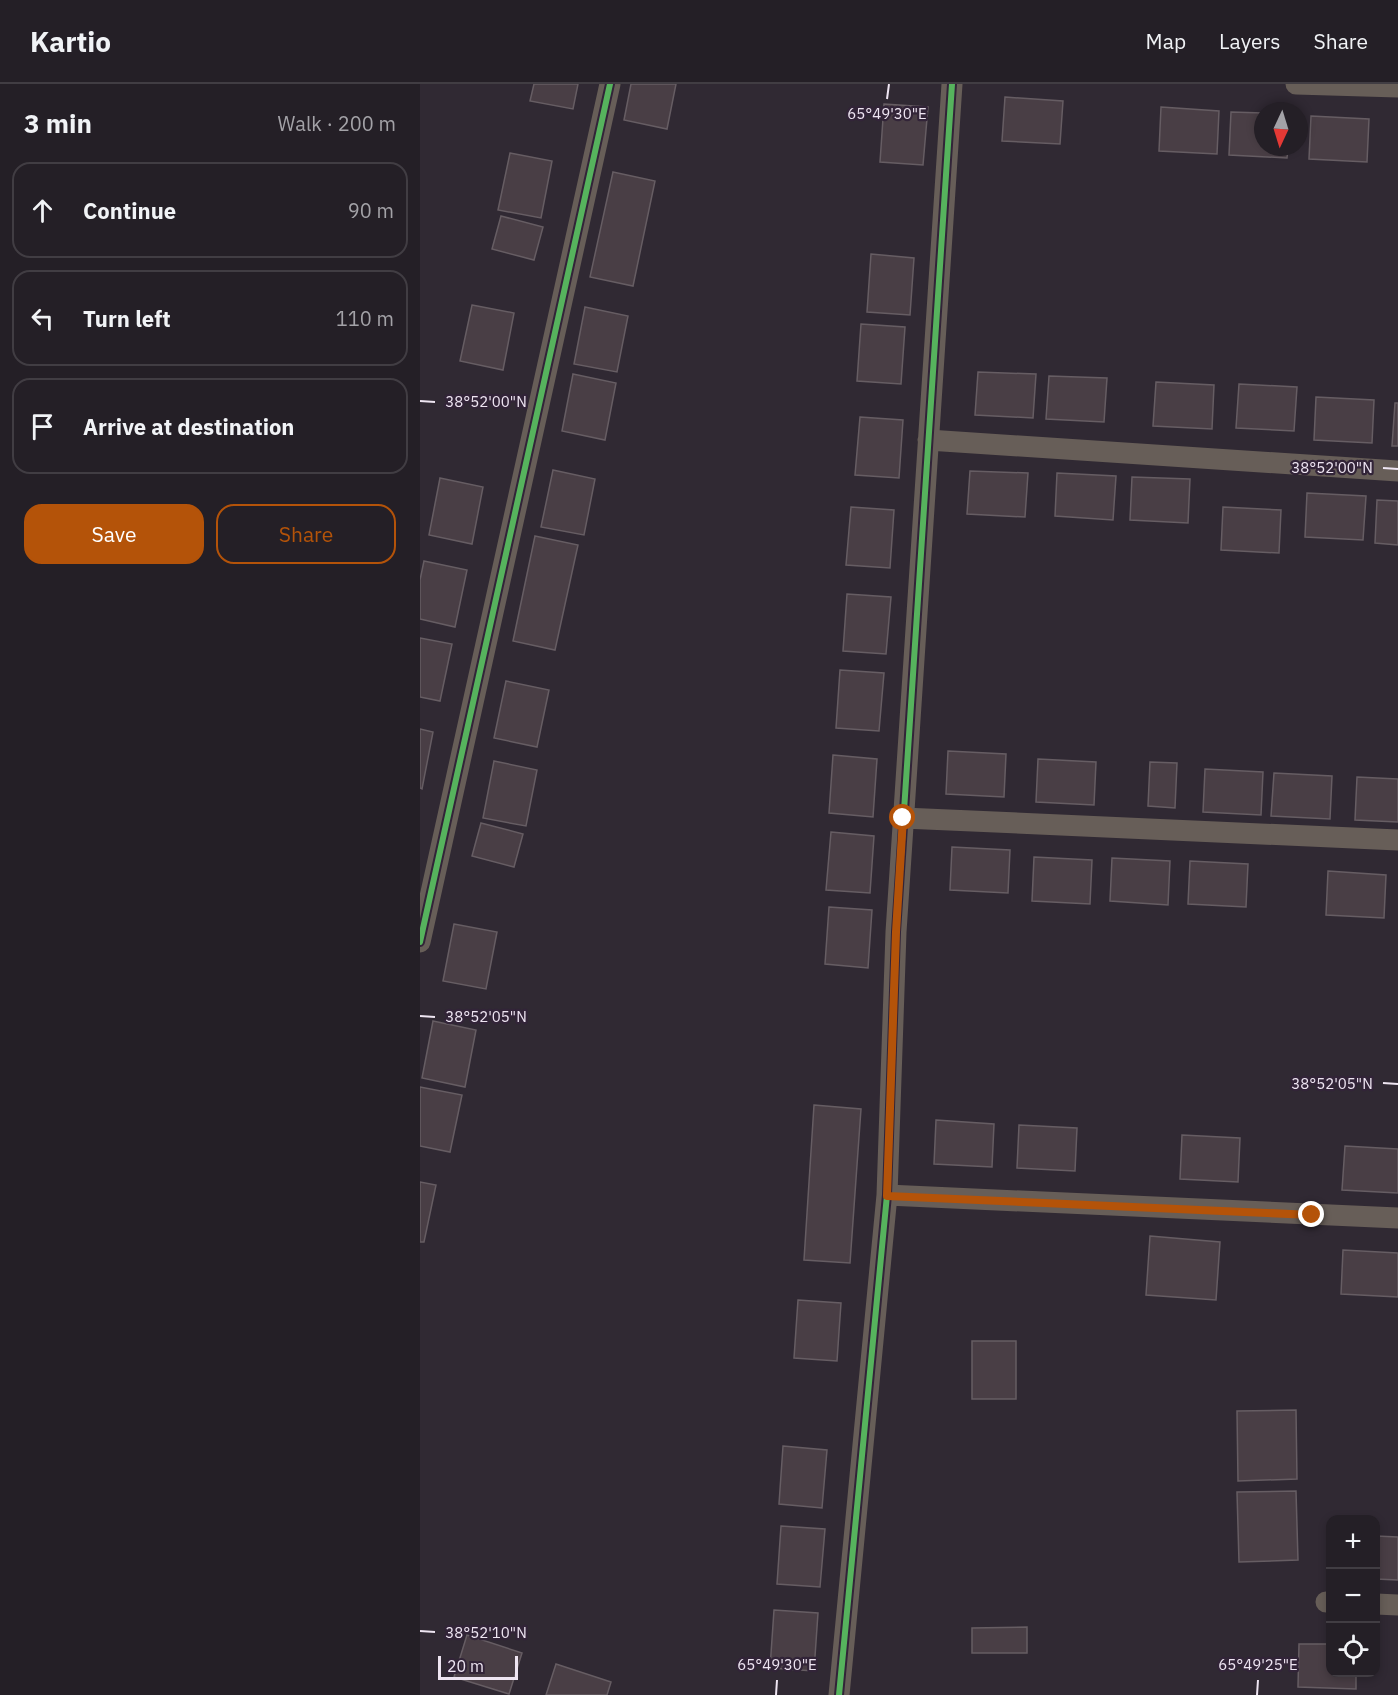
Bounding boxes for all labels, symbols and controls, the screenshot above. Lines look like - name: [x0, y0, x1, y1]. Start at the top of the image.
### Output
- text: Kartio: [30, 23, 111, 60]
- text: Map: [1146, 27, 1186, 55]
- text: Layers: [1219, 27, 1281, 55]
- text: Share: [1314, 27, 1368, 55]
- north arrow: [1254, 102, 1308, 156]
- text: 65°49'30"E: [847, 104, 927, 123]
- text: 3 min: [24, 106, 92, 140]
- text: Walk · 200 m: [278, 110, 396, 137]
- icon: ahead: [26, 194, 59, 227]
- text: Continue: [83, 196, 176, 225]
- text: 90 m: [348, 197, 394, 224]
- icon: left: [26, 302, 59, 335]
- text: Turn left: [83, 304, 171, 333]
- text: 110 m: [336, 305, 394, 332]
- text: 38°52'00"N: [445, 392, 527, 411]
- icon: arrive: [26, 410, 59, 443]
- text: Arrive at destination: [83, 412, 294, 441]
- text: 38°52'00"N: [1291, 458, 1373, 477]
- button: Save: [24, 504, 204, 564]
- button: Share: [216, 504, 396, 564]
- route start: [889, 804, 915, 830]
- text: 38°52'05"N: [445, 1007, 527, 1026]
- text: 38°52'05"N: [1291, 1074, 1373, 1093]
- route end: [1298, 1201, 1324, 1227]
- map controls: [1326, 1515, 1380, 1677]
- button: +: [1326, 1515, 1380, 1569]
- button: −: [1326, 1569, 1380, 1623]
- text: 38°52'10"N: [445, 1623, 527, 1642]
- button: locate: [1326, 1623, 1380, 1677]
- scale bar: [438, 1653, 518, 1680]
- text: 65°49'30"E: [737, 1655, 817, 1674]
- text: 65°49'25"E: [1218, 1655, 1298, 1674]
- text: 20 m: [447, 1656, 484, 1676]

